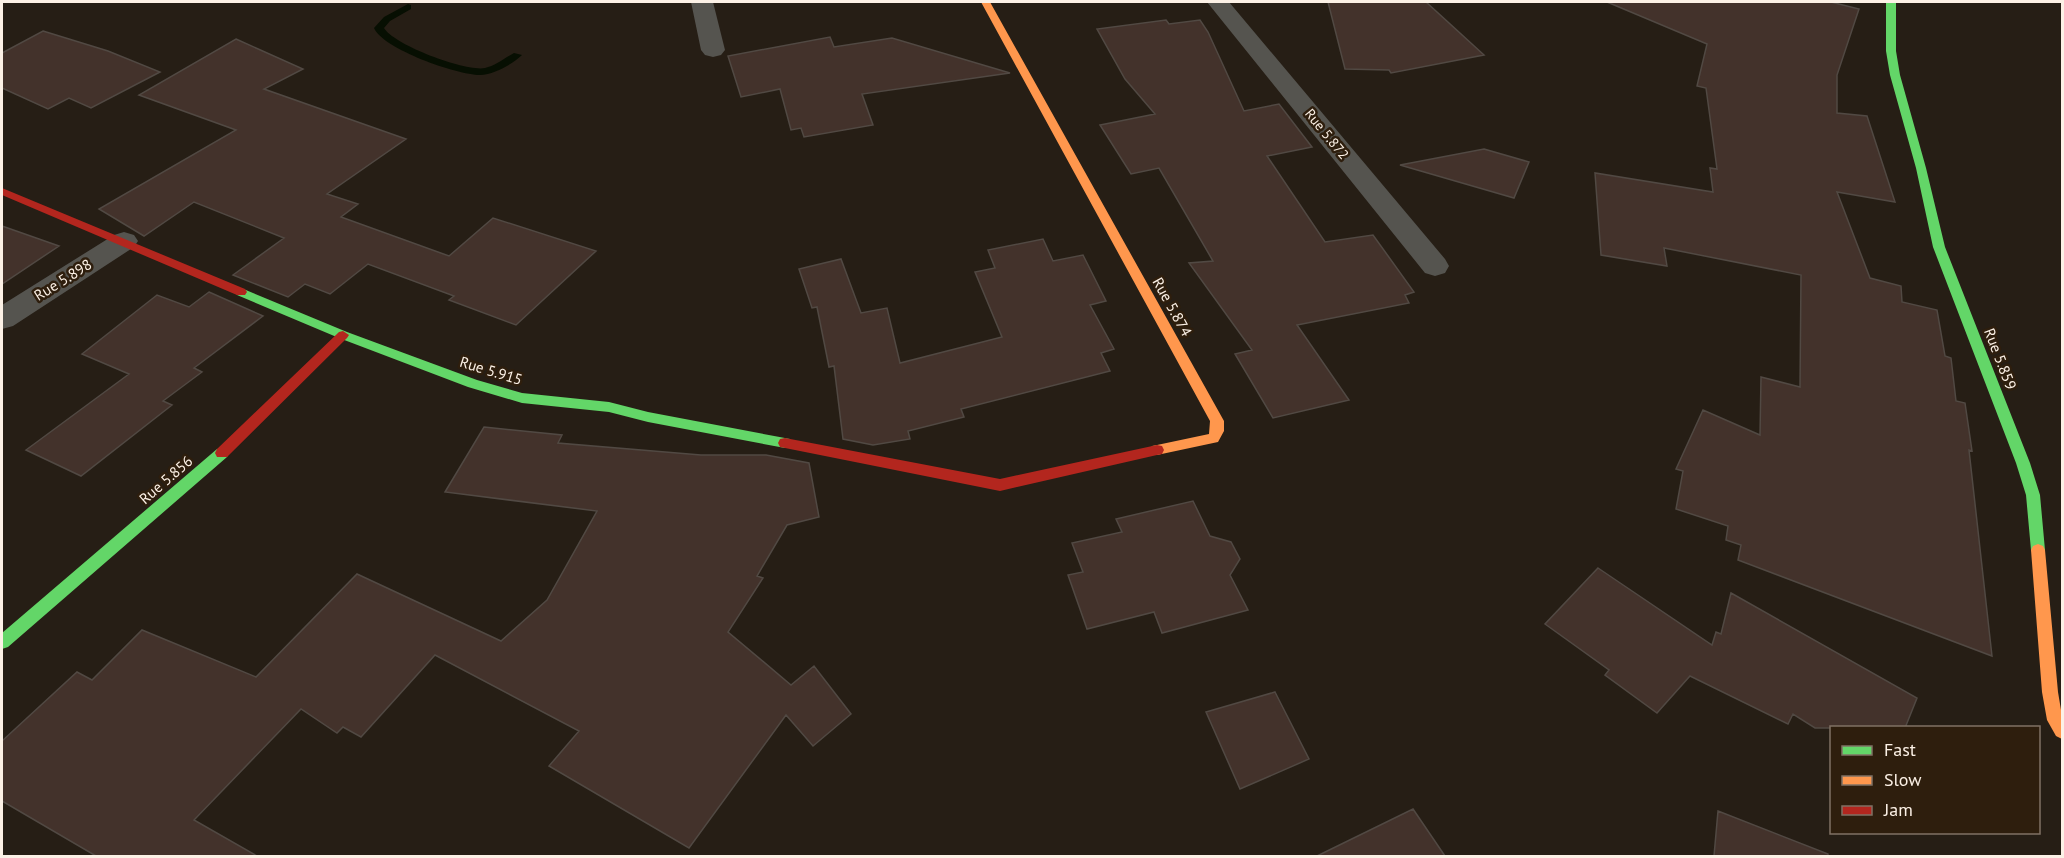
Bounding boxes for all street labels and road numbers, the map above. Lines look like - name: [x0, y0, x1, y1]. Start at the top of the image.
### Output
- street label: Rue 5.872: [1301, 105, 1353, 163]
- street label: Rue 5.898: [30, 254, 95, 305]
- street label: Rue 5.874: [1149, 274, 1196, 340]
- street label: Rue 5.859: [1980, 325, 2021, 392]
- street label: Rue 5.915: [458, 352, 525, 389]
- street label: Rue 5.856: [135, 451, 196, 508]

